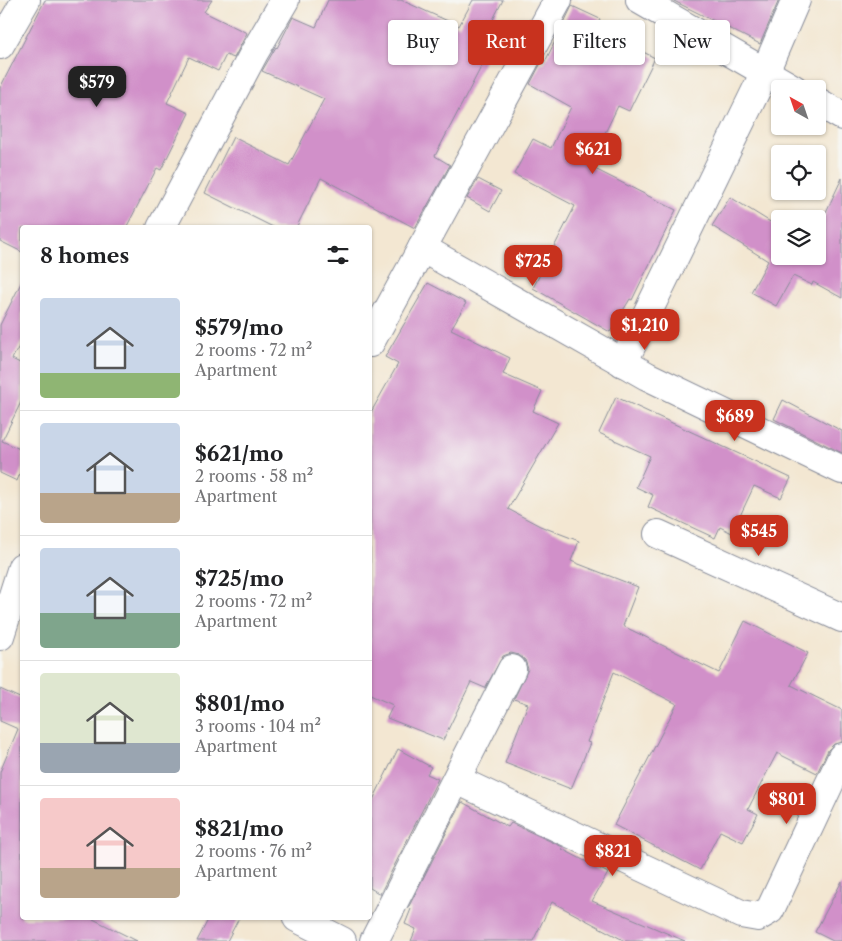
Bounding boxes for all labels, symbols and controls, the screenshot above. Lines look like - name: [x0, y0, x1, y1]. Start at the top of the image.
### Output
- chip: Buy: [388, 20, 458, 65]
- chip: Rent: [468, 20, 544, 65]
- chip: Filters: [554, 20, 645, 65]
- chip: New: [655, 20, 730, 65]
- pin: $579: [67, 66, 127, 108]
- text: $579: [79, 72, 115, 92]
- north arrow: [771, 80, 826, 135]
- map controls: [771, 80, 826, 265]
- pin: $621: [563, 132, 623, 175]
- text: $621: [575, 139, 611, 159]
- button: locate: [771, 145, 826, 200]
- button: layers: [771, 210, 826, 265]
- icon: filters: [324, 241, 352, 269]
- text: 8 homes: [40, 243, 129, 268]
- pin: $725: [503, 244, 563, 287]
- text: $725: [515, 251, 551, 271]
- pin: $1,210: [604, 308, 686, 351]
- text: $579/mo: [195, 315, 283, 340]
- text: $1,210: [621, 315, 669, 335]
- icon: home: [80, 318, 140, 378]
- text: 2 rooms · 72 m²: [195, 340, 312, 360]
- text: Apartment: [195, 360, 277, 380]
- pin: $689: [705, 400, 765, 442]
- text: $689: [716, 406, 754, 426]
- text: $621/mo: [195, 441, 283, 466]
- icon: home: [80, 443, 140, 503]
- text: 2 rooms · 58 m²: [195, 466, 313, 486]
- text: Apartment: [195, 486, 277, 506]
- pin: $545: [729, 514, 789, 557]
- text: $545: [741, 521, 777, 541]
- text: $725/mo: [195, 566, 284, 591]
- icon: home: [80, 568, 140, 628]
- text: 2 rooms · 72 m²: [195, 591, 312, 611]
- text: Apartment: [195, 611, 277, 631]
- text: $801/mo: [195, 691, 285, 716]
- icon: home: [80, 693, 140, 753]
- text: 3 rooms · 104 m²: [195, 716, 321, 736]
- text: Apartment: [195, 736, 277, 756]
- pin: $801: [757, 782, 817, 825]
- text: $801: [769, 789, 805, 809]
- text: $821/mo: [195, 816, 284, 841]
- icon: home: [80, 818, 140, 878]
- pin: $821: [583, 834, 643, 877]
- text: 2 rooms · 76 m²: [195, 841, 312, 861]
- text: $821: [595, 841, 631, 861]
- text: Apartment: [195, 861, 277, 881]

